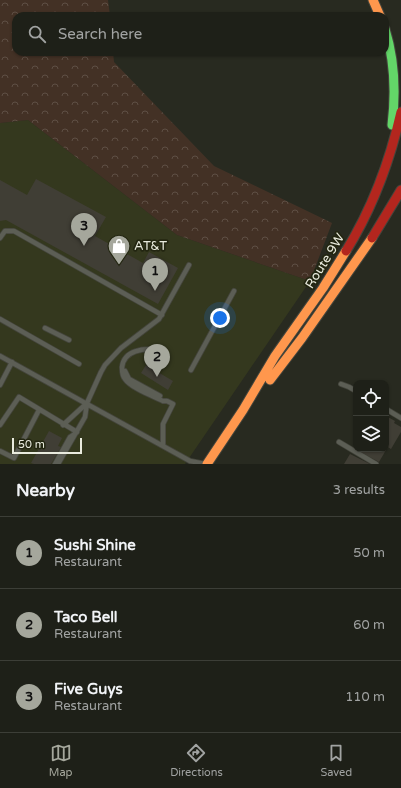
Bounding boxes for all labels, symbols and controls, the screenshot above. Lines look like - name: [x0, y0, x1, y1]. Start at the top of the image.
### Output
- search box: [12, 12, 389, 56]
- icon: search: [26, 23, 48, 45]
- text: Search here: [58, 25, 142, 43]
- pin: 3: [71, 213, 97, 246]
- street label: Route 9W: [302, 230, 348, 292]
- shop icon: AT&T: [106, 233, 132, 266]
- place label: AT&T: [134, 238, 167, 254]
- pin: 1: [142, 258, 168, 291]
- your location: [210, 308, 230, 328]
- pin: 2: [144, 344, 170, 377]
- map controls: [353, 380, 389, 452]
- button: locate: [353, 380, 389, 416]
- button: layers: [353, 416, 389, 452]
- scale bar: [12, 436, 82, 455]
- text: 50 m: [18, 438, 45, 451]
- text: Nearby: [16, 480, 75, 501]
- text: 3 results: [333, 482, 385, 498]
- text: Sushi Shine: [54, 536, 136, 554]
- text: 1: [25, 545, 33, 561]
- text: 50 m: [353, 545, 385, 561]
- text: Restaurant: [54, 554, 122, 570]
- text: Taco Bell: [54, 608, 118, 626]
- text: 2: [25, 617, 33, 633]
- text: 60 m: [353, 617, 385, 633]
- text: Restaurant: [54, 626, 122, 642]
- text: Five Guys: [54, 680, 123, 698]
- text: 3: [25, 689, 33, 705]
- text: 110 m: [345, 689, 385, 705]
- text: Restaurant: [54, 698, 122, 714]
- tab: Map: [49, 742, 73, 779]
- tab: Directions: [170, 742, 223, 779]
- tab: Saved: [320, 742, 352, 779]

